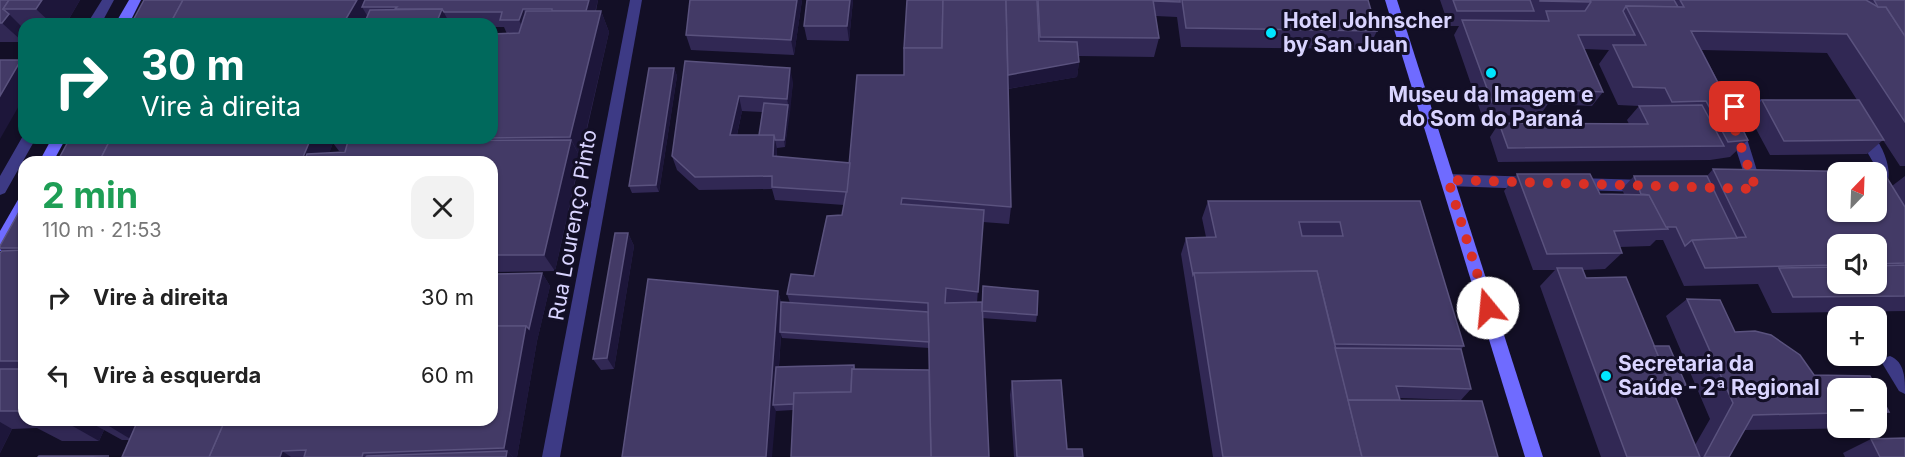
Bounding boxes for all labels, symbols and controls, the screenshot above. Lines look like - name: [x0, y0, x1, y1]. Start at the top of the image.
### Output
- place label: Hotel Johnscher by San Juan: [1283, 8, 1452, 57]
- marker: Hotel Johnscher by San Juan: [1264, 26, 1278, 40]
- text: 30 m: [141, 39, 245, 90]
- icon: right: [42, 42, 120, 120]
- marker: Museu da Imagem e do Som do Paraná: [1484, 66, 1498, 80]
- pin: [1709, 81, 1760, 132]
- place label: Museu da Imagem e do Som do Paraná: [1388, 82, 1594, 131]
- text: Vire à direita: [141, 90, 301, 123]
- icon: arrive: [1718, 90, 1751, 123]
- street label: Rua Lourenço Pinto: [543, 128, 602, 322]
- north arrow: [1827, 162, 1887, 222]
- map controls: [1827, 162, 1887, 438]
- text: 2 min: [42, 173, 138, 217]
- button: close: [411, 176, 474, 239]
- text: 110 m · 21:53: [42, 218, 162, 242]
- button: sound: [1827, 234, 1887, 294]
- position arrow: [1456, 276, 1520, 340]
- icon: right: [42, 281, 75, 314]
- text: Vire à direita: [93, 284, 228, 310]
- text: 30 m: [421, 284, 474, 310]
- button: +: [1827, 306, 1887, 366]
- place label: Secretaria da Saúde - 2ª Regional: [1618, 351, 1820, 400]
- icon: left: [42, 359, 75, 392]
- text: Vire à esquerda: [93, 362, 261, 388]
- text: 60 m: [421, 362, 474, 388]
- marker: Secretaria da Saúde - 2ª Regional: [1599, 369, 1613, 383]
- button: −: [1827, 378, 1887, 438]

